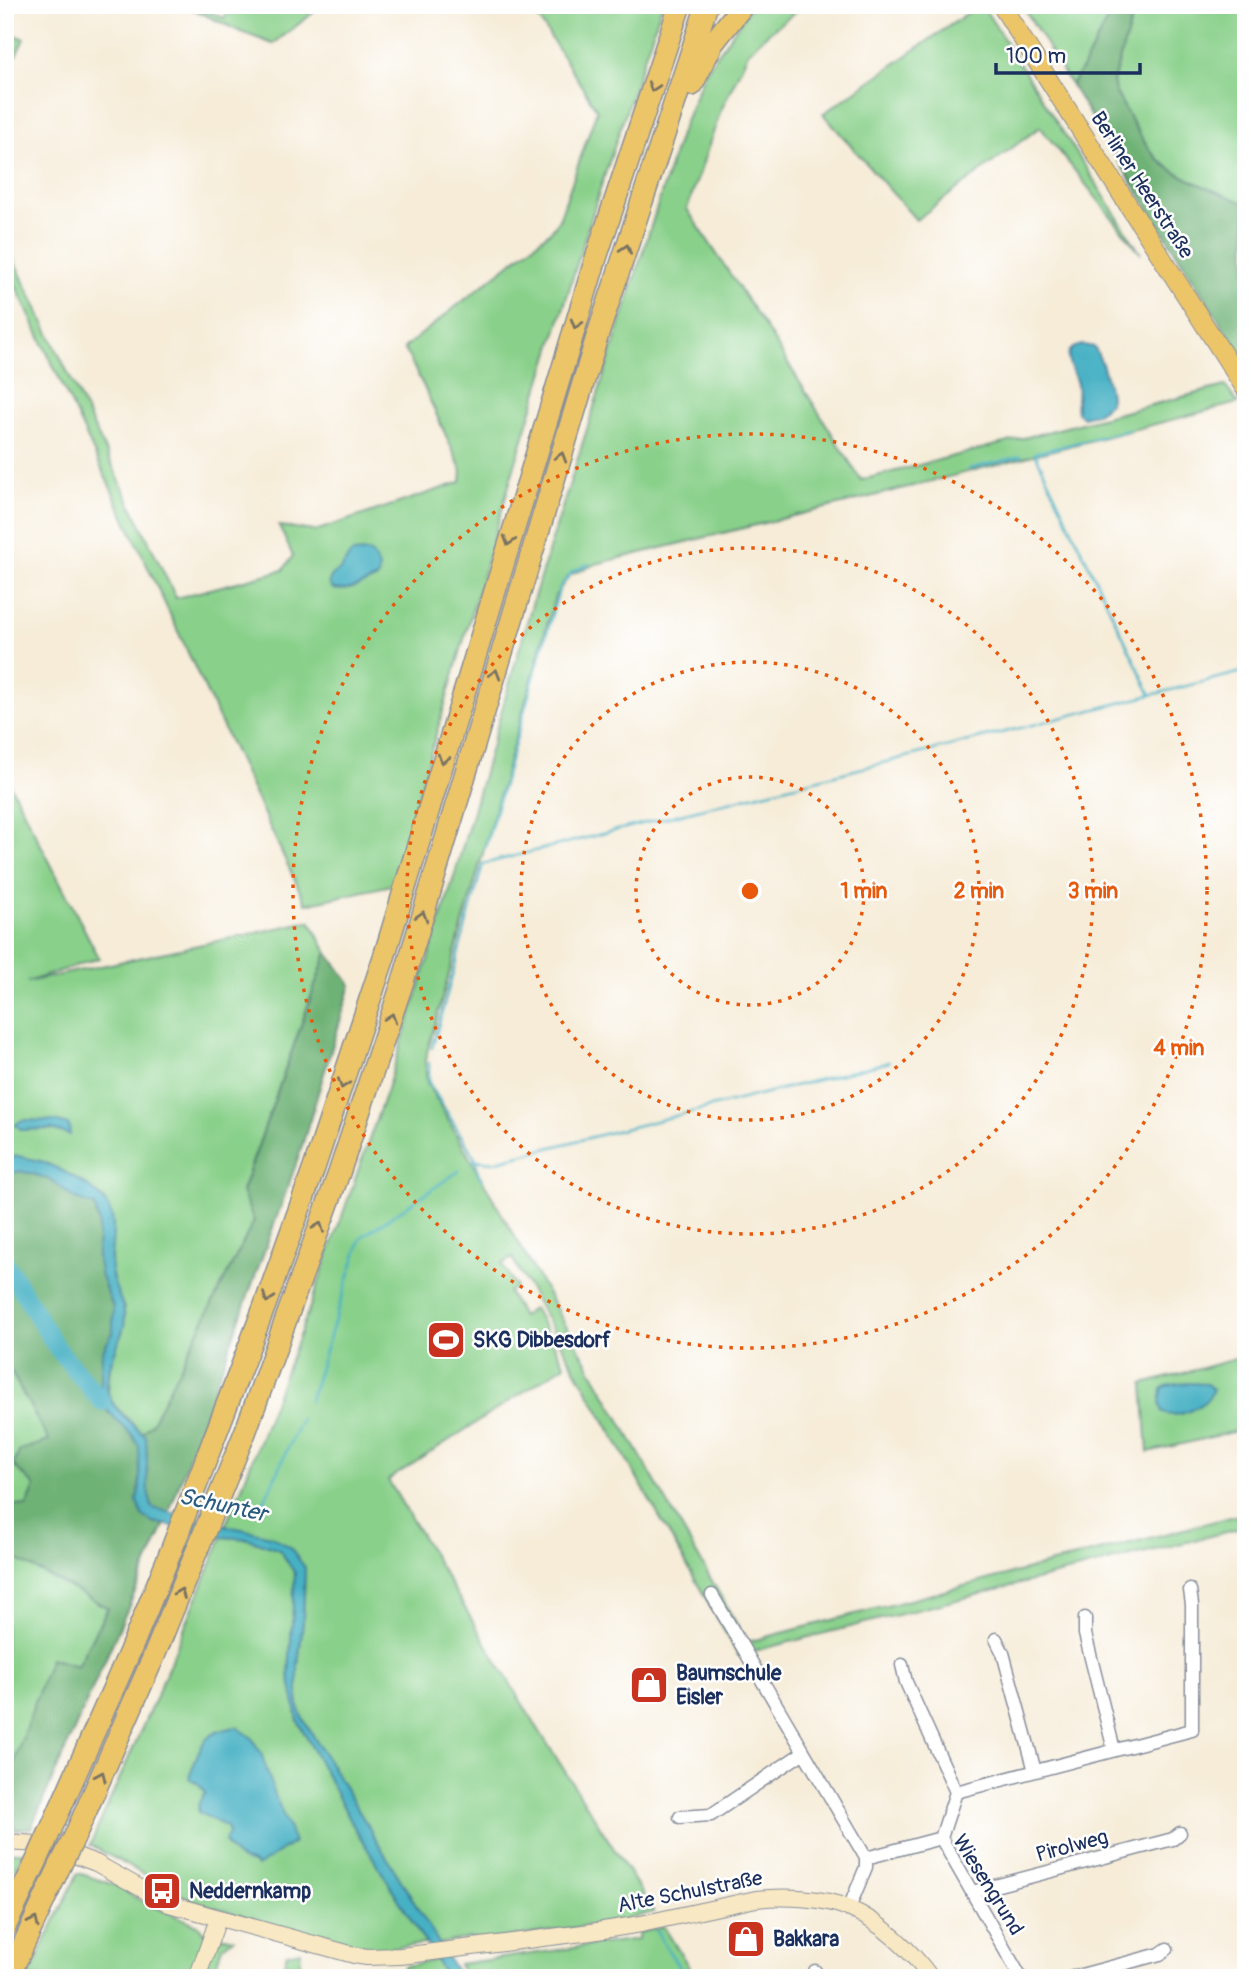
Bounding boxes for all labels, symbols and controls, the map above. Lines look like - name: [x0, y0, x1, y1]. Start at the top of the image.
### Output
- scale bar: [996, 32, 1139, 76]
- text: 100 m: [1006, 43, 1066, 70]
- one-way arrow: [646, 81, 661, 93]
- street label: Berliner Heerstraße: [1084, 106, 1200, 264]
- one-way arrow: [618, 243, 632, 255]
- one-way arrow: [569, 317, 584, 329]
- one-way arrow: [552, 451, 567, 463]
- one-way arrow: [502, 535, 517, 547]
- one-way arrow: [486, 669, 501, 681]
- one-way arrow: [437, 753, 452, 765]
- text: 1 min: [841, 878, 888, 905]
- text: 2 min: [954, 878, 1004, 905]
- text: 3 min: [1068, 878, 1118, 905]
- centre of rings: [738, 879, 762, 903]
- one-way arrow: [414, 910, 429, 922]
- one-way arrow: [383, 1012, 397, 1025]
- text: 4 min: [1154, 1035, 1205, 1062]
- one-way arrow: [337, 1077, 351, 1089]
- one-way arrow: [311, 1222, 325, 1234]
- one-way arrow: [262, 1292, 276, 1304]
- sports icon: SKG Dibbesdorf: [425, 1319, 467, 1361]
- place label: SKG Dibbesdorf: [473, 1327, 611, 1354]
- water label: Schunter: [176, 1482, 272, 1529]
- one-way arrow: [171, 1588, 185, 1600]
- place label: Baumschule Eisler: [676, 1660, 782, 1711]
- shop icon: Baumschule Eisler: [628, 1664, 670, 1706]
- one-way arrow: [93, 1770, 107, 1783]
- street label: Pirolweg: [1033, 1823, 1111, 1869]
- street label: Wiesengrund: [946, 1829, 1030, 1941]
- street label: Alte Schulstraße: [615, 1865, 765, 1919]
- bus stop icon: Neddernkamp: [141, 1870, 183, 1912]
- place label: Neddernkamp: [189, 1878, 311, 1905]
- one-way arrow: [26, 1917, 40, 1929]
- shop icon: Bakkara: [725, 1918, 767, 1960]
- place label: Bakkara: [773, 1926, 839, 1953]

